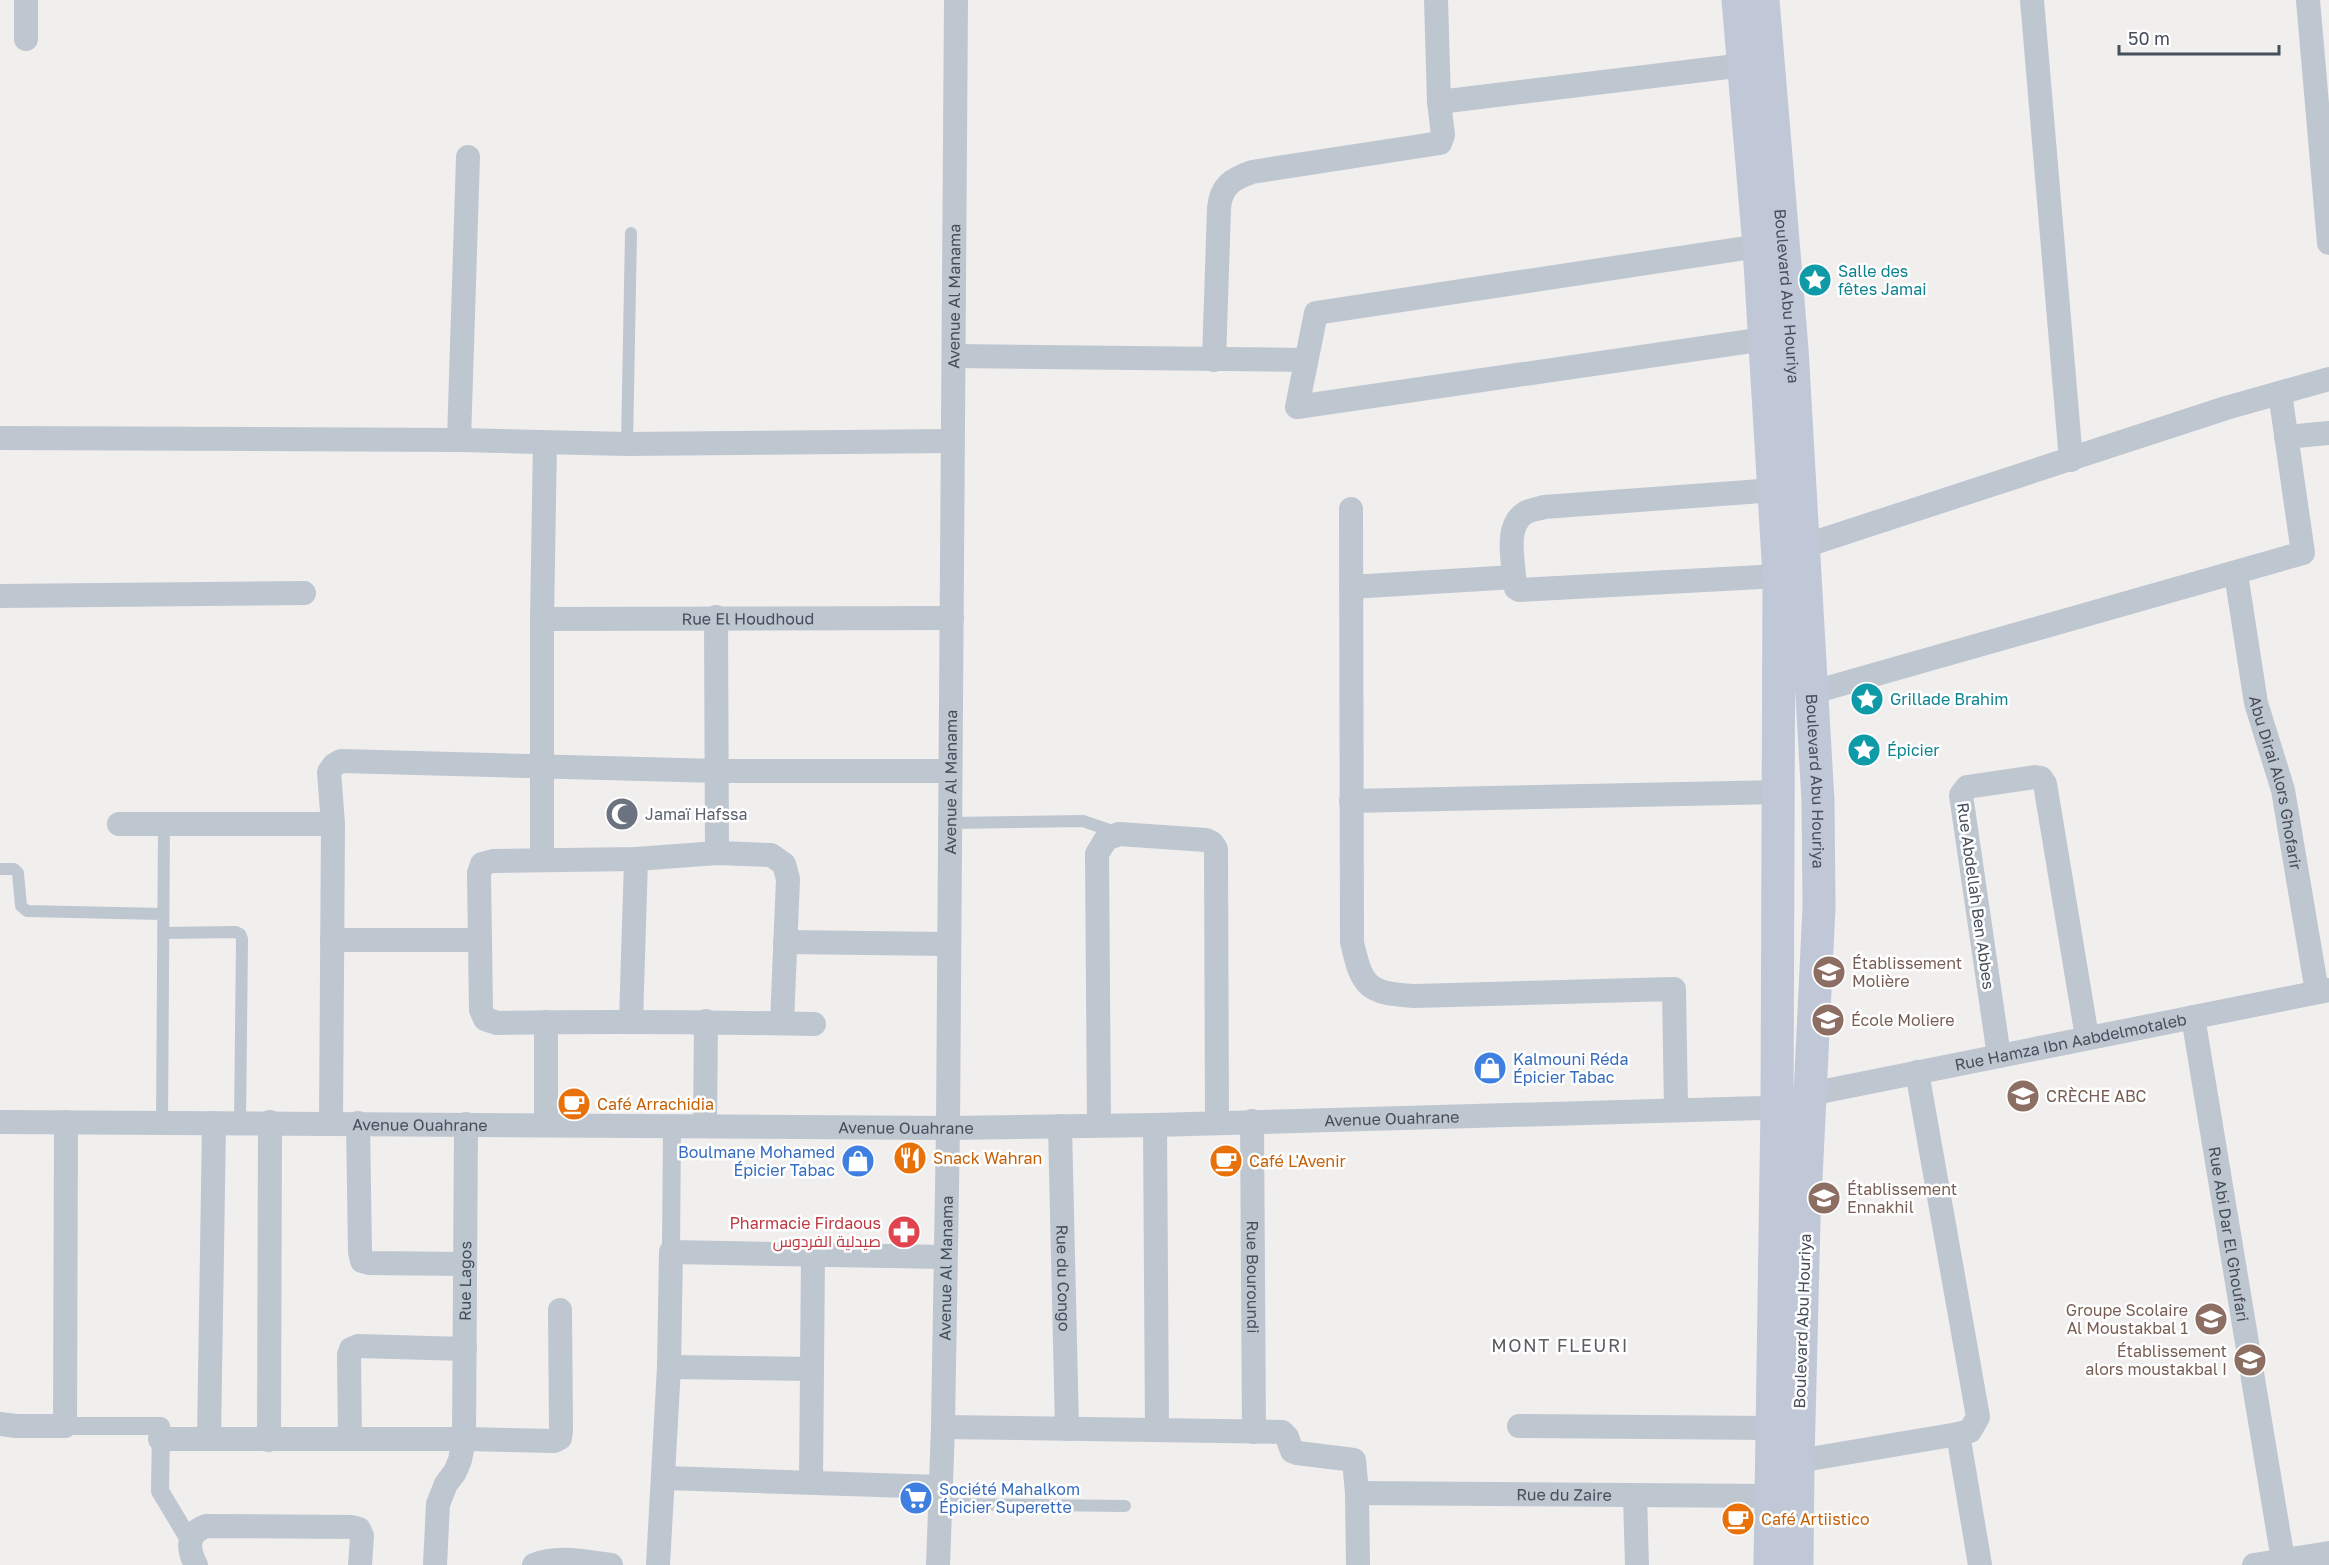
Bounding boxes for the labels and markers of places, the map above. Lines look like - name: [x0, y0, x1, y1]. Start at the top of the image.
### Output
- place label: Salle des fêtes Jamai: [1838, 261, 1927, 299]
- place icon: Salle des fêtes Jamai: [1797, 262, 1833, 298]
- place icon: Grillade Brahim: [1849, 681, 1885, 717]
- place label: Grillade Brahim: [1890, 689, 2008, 709]
- place icon: Épicier: [1846, 732, 1882, 768]
- place label: Épicier: [1887, 740, 1939, 760]
- mosque icon: Jamaï Hafssa: [604, 796, 640, 832]
- place label: Jamaï Hafssa: [645, 804, 747, 824]
- place label: Établissement Molière: [1852, 953, 1962, 991]
- school or university icon: Établissement Molière: [1811, 954, 1847, 990]
- school or university icon: École Moliere: [1810, 1002, 1846, 1038]
- place label: École Moliere: [1851, 1010, 1955, 1030]
- place label: Kalmouni Réda Épicier Tabac: [1513, 1049, 1629, 1087]
- shop icon: Kalmouni Réda Épicier Tabac: [1472, 1050, 1508, 1086]
- school or university icon: CRÈCHE ABC: [2005, 1078, 2041, 1114]
- cafe icon: Café Arrachidia: [556, 1086, 592, 1122]
- place label: CRÈCHE ABC: [2046, 1086, 2147, 1106]
- place label: Café Arrachidia: [597, 1094, 714, 1114]
- restaurant icon: Snack Wahran: [892, 1140, 928, 1176]
- place label: Boulmane Mohamed Épicier Tabac: [678, 1142, 835, 1180]
- shop icon: Boulmane Mohamed Épicier Tabac: [840, 1143, 876, 1179]
- cafe icon: Café L'Avenir: [1208, 1143, 1244, 1179]
- place label: Snack Wahran: [933, 1148, 1042, 1168]
- place label: Café L'Avenir: [1249, 1151, 1346, 1171]
- place label: Établissement Ennakhil: [1847, 1179, 1957, 1217]
- school or university icon: Établissement Ennakhil: [1806, 1180, 1842, 1216]
- place label: Pharmacie Firdaous صيدلية الفردوس: [729, 1213, 881, 1252]
- pharmacy icon: Pharmacie Firdaous صيدلية الفردوس: [886, 1214, 922, 1250]
- place label: Groupe Scolaire Al Moustakbal 1: [2066, 1300, 2188, 1338]
- school or university icon: Groupe Scolaire Al Moustakbal 1: [2193, 1301, 2229, 1337]
- place label: Établissement alors moustakbal I: [2085, 1341, 2227, 1379]
- school or university icon: Établissement alors moustakbal I: [2232, 1342, 2268, 1378]
- place label: Société Mahalkom Épicier Superette: [939, 1479, 1080, 1517]
- supermarket icon: Société Mahalkom Épicier Superette: [898, 1480, 934, 1516]
- cafe icon: Café Artiistico: [1720, 1501, 1756, 1537]
- place label: Café Artiistico: [1761, 1509, 1870, 1529]

